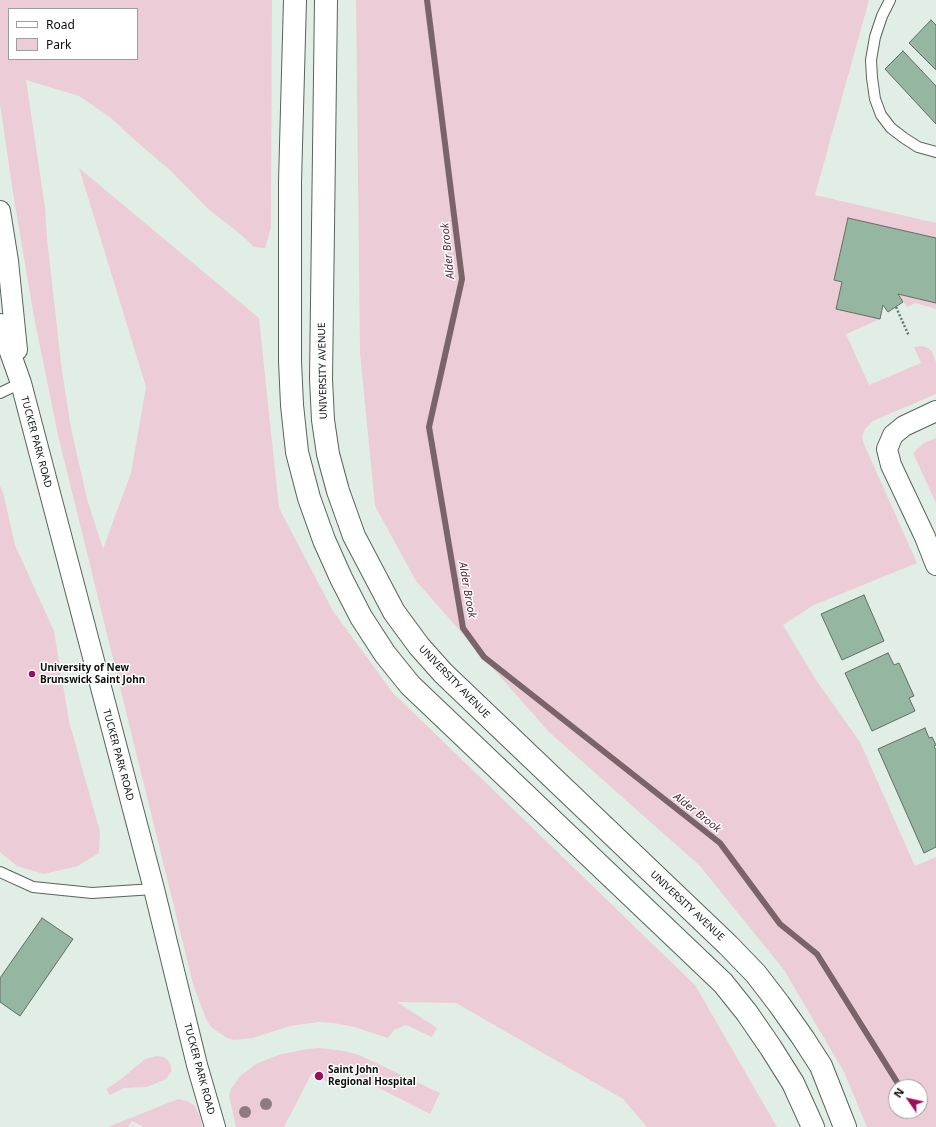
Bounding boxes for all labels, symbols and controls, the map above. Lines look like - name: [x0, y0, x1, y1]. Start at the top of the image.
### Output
- legend: [8, 8, 138, 60]
- text: Road: [46, 16, 75, 33]
- text: Park: [46, 36, 71, 53]
- water label: Alder Brook: [438, 222, 458, 280]
- street label: UNIVERSITY AVENUE: [316, 323, 330, 419]
- street label: TUCKER PARK ROAD: [18, 395, 54, 489]
- water label: Alder Brook: [456, 561, 478, 619]
- street label: UNIVERSITY AVENUE: [416, 643, 492, 721]
- place label: University of New Brunswick Saint John: [40, 662, 145, 686]
- marker: University of New Brunswick Saint John: [27, 669, 37, 679]
- street label: TUCKER PARK ROAD: [100, 708, 136, 802]
- water label: Alder Brook: [671, 790, 723, 836]
- street label: UNIVERSITY AVENUE: [648, 869, 726, 943]
- street label: TUCKER PARK ROAD: [181, 1022, 217, 1116]
- place label: Saint John Regional Hospital: [328, 1064, 416, 1088]
- marker: Saint John Regional Hospital: [313, 1070, 325, 1082]
- north arrow: [888, 1079, 928, 1119]
- text: N: [890, 1085, 907, 1100]

